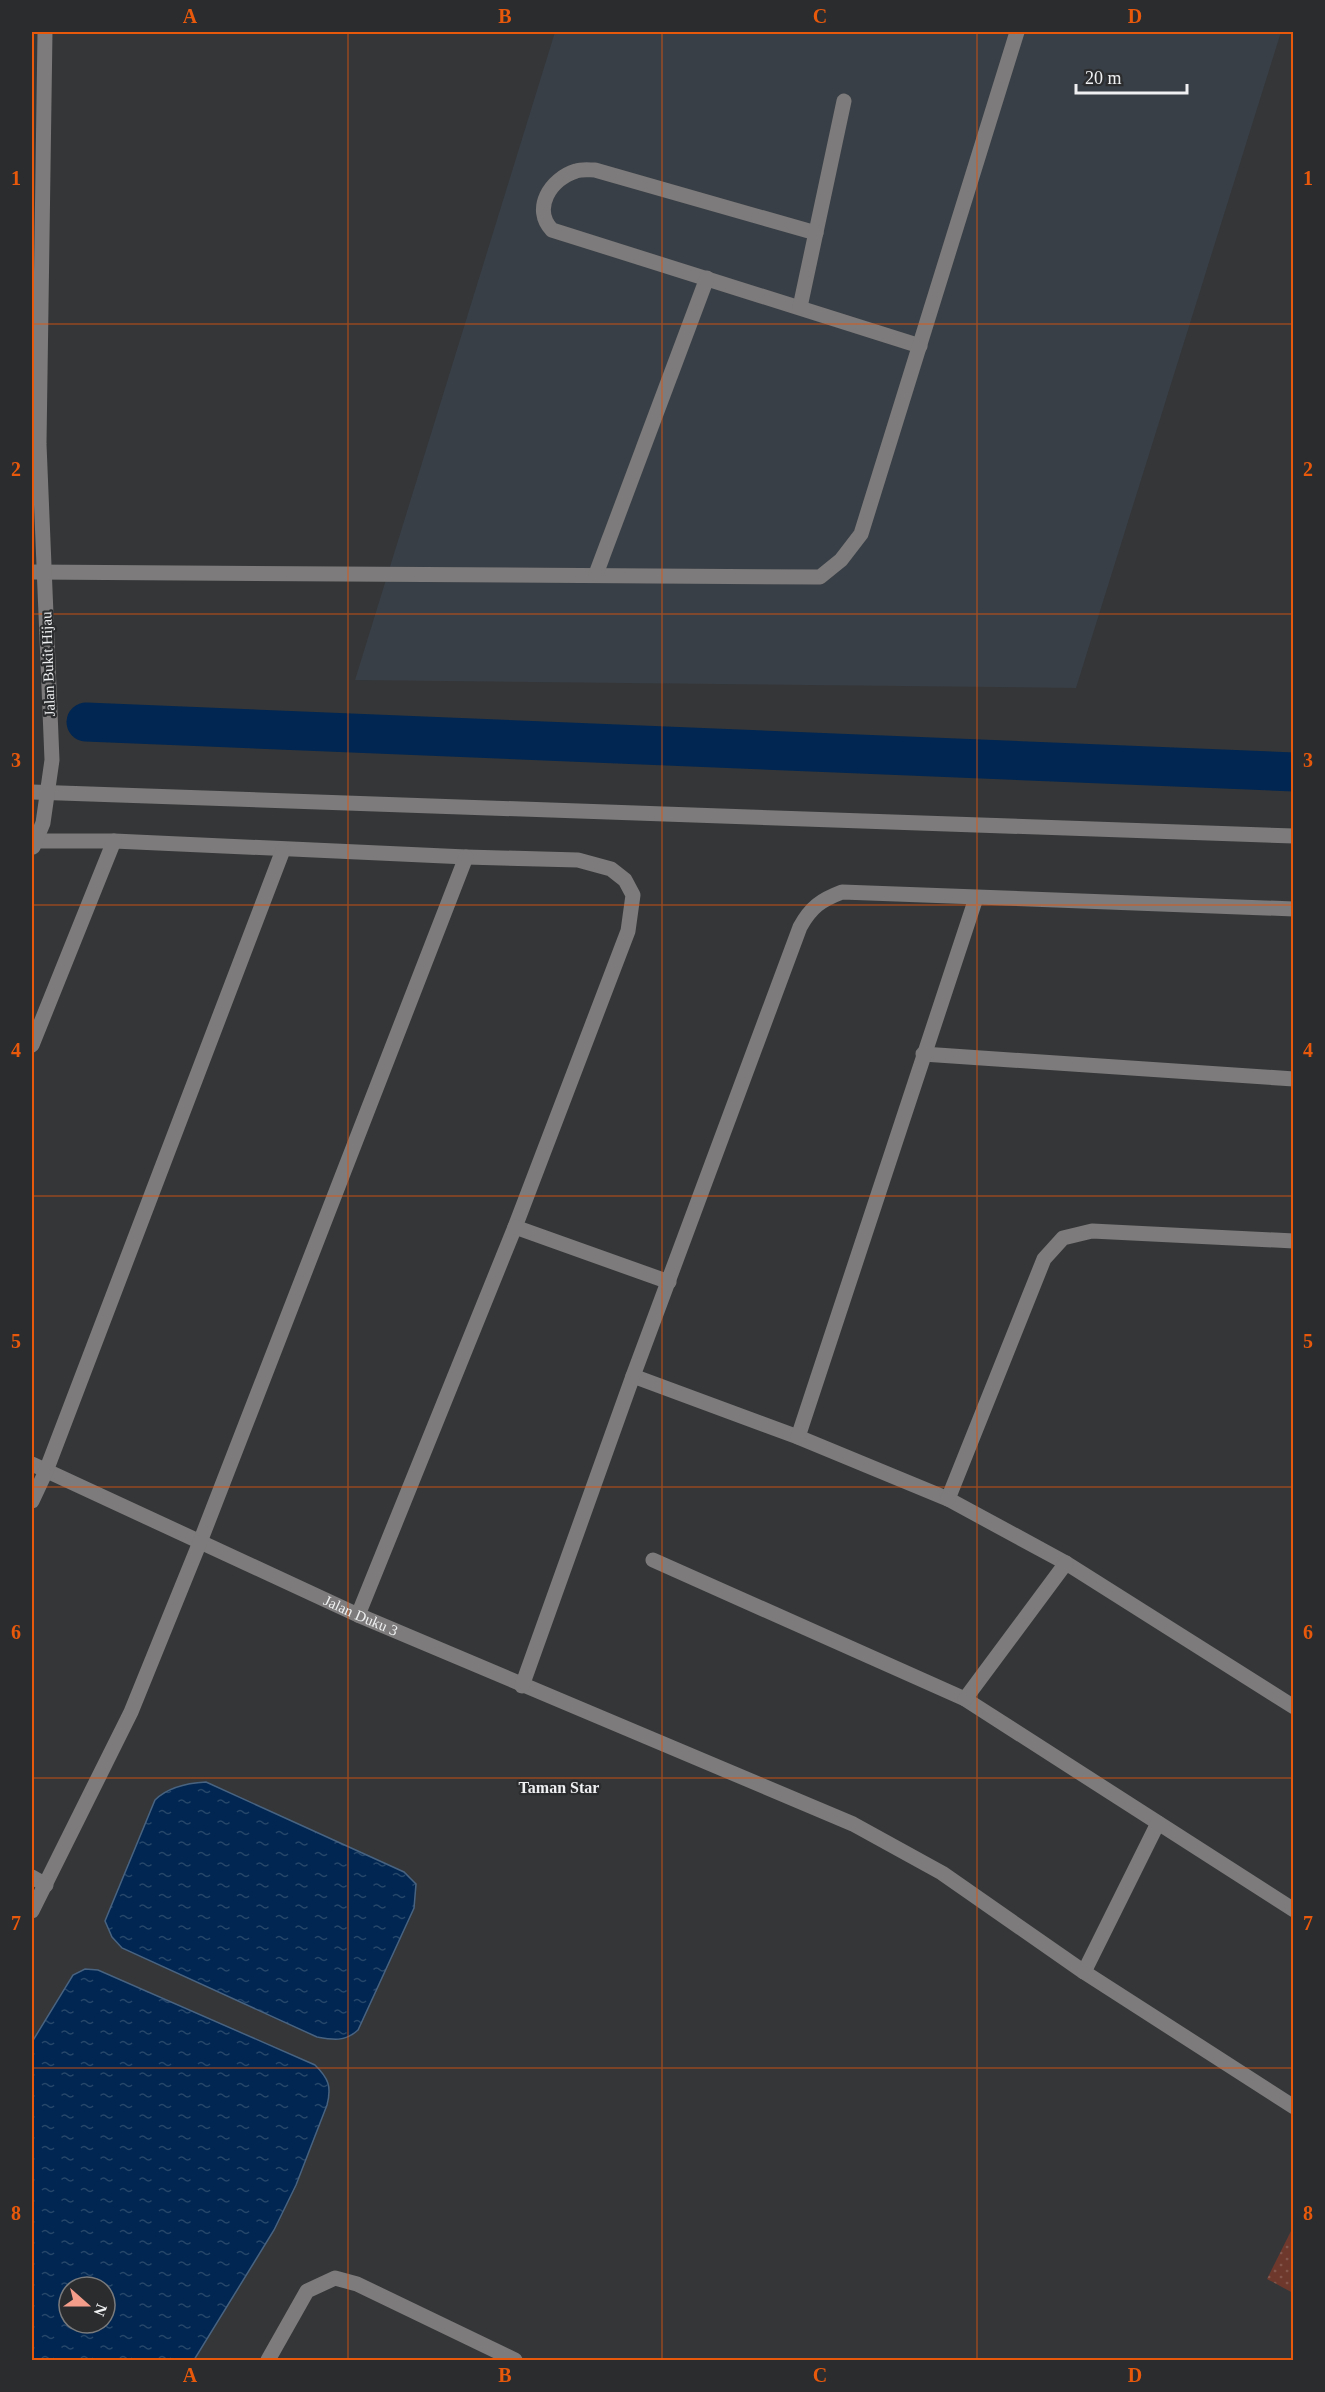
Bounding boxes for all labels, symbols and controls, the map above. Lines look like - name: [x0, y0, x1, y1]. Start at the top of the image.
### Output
- text: A: [183, 5, 198, 27]
- text: B: [498, 5, 512, 27]
- text: C: [813, 5, 827, 27]
- text: D: [1128, 5, 1142, 27]
- scale bar: [1076, 57, 1187, 95]
- text: 20 m: [1085, 68, 1122, 88]
- text: 1: [11, 167, 21, 189]
- text: 1: [1303, 167, 1313, 189]
- text: 2: [11, 458, 21, 480]
- text: 2: [1303, 458, 1313, 480]
- street label: Jalan Bukit Hijau: [38, 611, 58, 717]
- text: 3: [11, 749, 21, 771]
- text: 3: [1303, 749, 1313, 771]
- text: 4: [11, 1039, 21, 1061]
- text: 4: [1303, 1039, 1313, 1061]
- text: 5: [11, 1330, 21, 1352]
- text: 5: [1303, 1330, 1313, 1352]
- street label: Jalan Duku 3: [321, 1592, 400, 1639]
- text: 6: [11, 1621, 21, 1643]
- text: 6: [1303, 1621, 1313, 1643]
- district label: Taman Star: [519, 1779, 599, 1796]
- text: 7: [11, 1912, 21, 1934]
- text: 7: [1303, 1912, 1313, 1934]
- text: 8: [11, 2202, 21, 2224]
- text: 8: [1303, 2202, 1313, 2224]
- north arrow: [57, 2275, 117, 2335]
- text: N: [90, 2302, 111, 2319]
- text: A: [183, 2364, 198, 2386]
- text: B: [498, 2364, 512, 2386]
- text: C: [813, 2364, 827, 2386]
- text: D: [1128, 2364, 1142, 2386]

